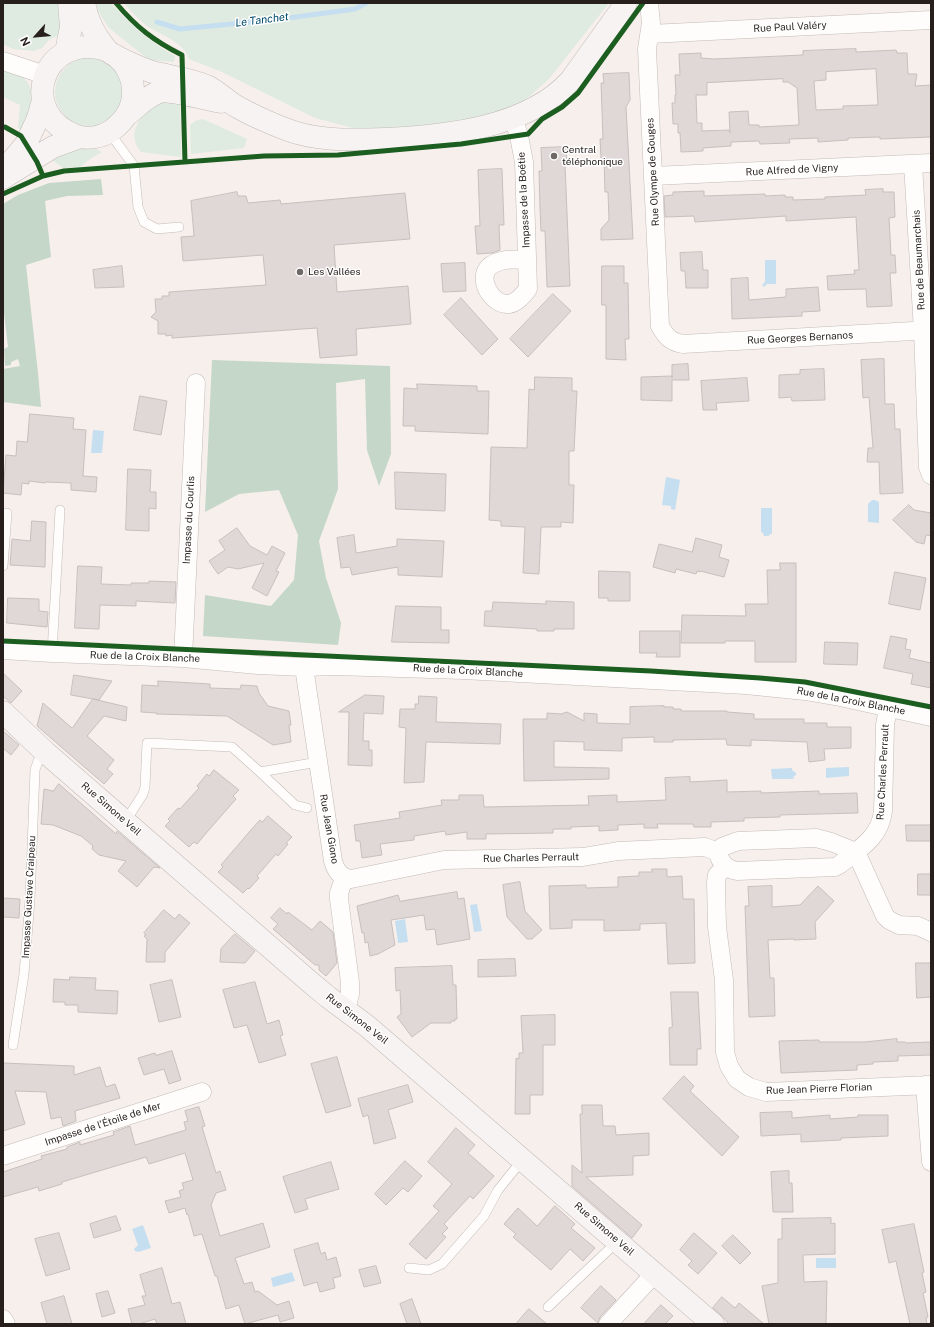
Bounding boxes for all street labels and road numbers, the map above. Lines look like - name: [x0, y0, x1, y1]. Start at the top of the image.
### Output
- street label: Rue Paul Valéry: [753, 19, 827, 35]
- street label: Rue Olympe de Gouges: [644, 118, 662, 226]
- street label: Impasse de la Boétie: [515, 152, 533, 248]
- street label: Rue Alfred de Vigny: [745, 162, 839, 178]
- street label: Rue de Beaumarchais: [910, 209, 928, 311]
- street label: Rue Georges Bernanos: [747, 329, 853, 347]
- street label: Impasse du Courlis: [181, 476, 197, 564]
- street label: Rue de la Croix Blanche: [90, 649, 200, 665]
- street label: Rue de la Croix Blanche: [413, 662, 523, 680]
- street label: Rue de la Croix Blanche: [796, 685, 906, 717]
- street label: Rue Charles Perrault: [874, 724, 892, 820]
- street label: Rue Simone Veil: [79, 780, 143, 838]
- street label: Rue Jean Giono: [317, 793, 341, 865]
- street label: Impasse Gustave Craipeau: [20, 835, 38, 959]
- street label: Rue Charles Perrault: [483, 851, 579, 865]
- street label: Rue Simone Veil: [324, 991, 390, 1047]
- street label: Rue Jean Pierre Florian: [766, 1081, 872, 1097]
- street label: Impasse de l'Étoile de Mer: [43, 1100, 163, 1148]
- street label: Rue Simone Veil: [572, 1200, 636, 1258]

